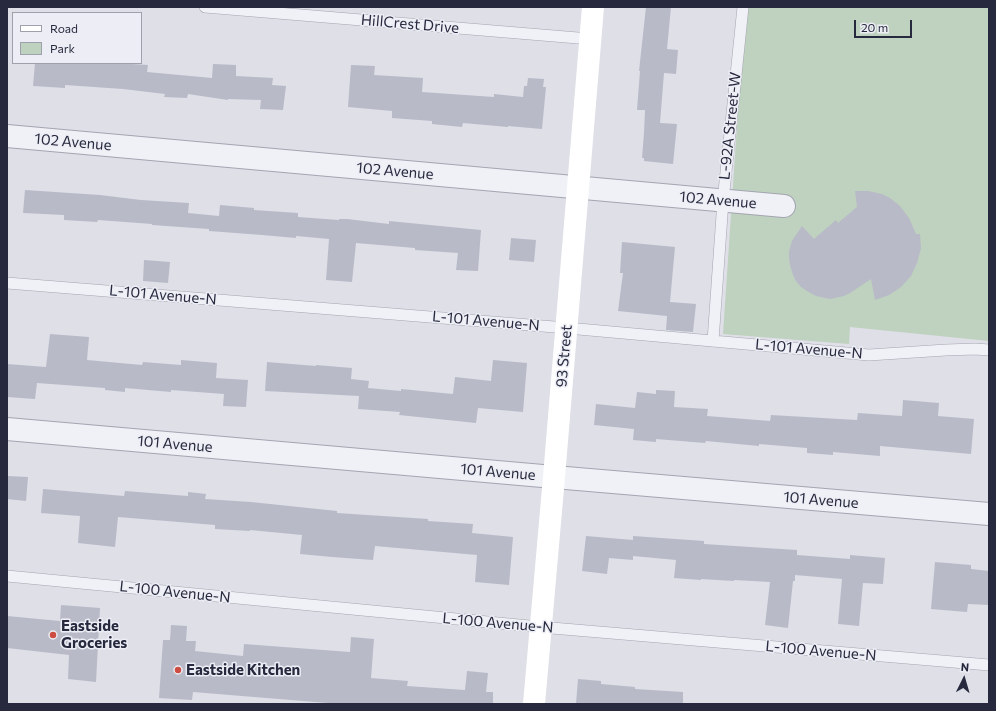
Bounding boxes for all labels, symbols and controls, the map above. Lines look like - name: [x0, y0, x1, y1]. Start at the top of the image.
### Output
- street label: HillCrest Drive: [360, 11, 460, 37]
- legend: [12, 12, 142, 64]
- scale bar: [856, 12, 914, 38]
- text: 20 m: [861, 20, 888, 34]
- text: Road: [50, 21, 78, 35]
- text: Park: [50, 41, 75, 55]
- street label: L-92A Street-W: [715, 71, 745, 181]
- street label: 102 Avenue: [34, 130, 112, 154]
- street label: 102 Avenue: [356, 159, 434, 183]
- street label: 102 Avenue: [679, 188, 757, 212]
- street label: L-101 Avenue-N: [108, 281, 218, 309]
- street label: L-101 Avenue-N: [431, 307, 541, 335]
- street label: 93 Street: [552, 324, 576, 388]
- street label: L-101 Avenue-N: [754, 335, 864, 363]
- street label: 101 Avenue: [137, 432, 213, 456]
- street label: 101 Avenue: [460, 460, 536, 484]
- street label: 101 Avenue: [783, 488, 859, 512]
- street label: L-100 Avenue-N: [119, 577, 231, 607]
- street label: L-100 Avenue-N: [442, 609, 554, 637]
- place label: Eastside Groceries: [61, 617, 127, 652]
- marker: Eastside Groceries: [48, 630, 58, 640]
- street label: L-100 Avenue-N: [765, 637, 877, 665]
- north arrow: [944, 659, 984, 699]
- text: N: [960, 660, 970, 673]
- place label: Eastside Kitchen: [186, 661, 300, 679]
- marker: Eastside Kitchen: [173, 665, 183, 675]

